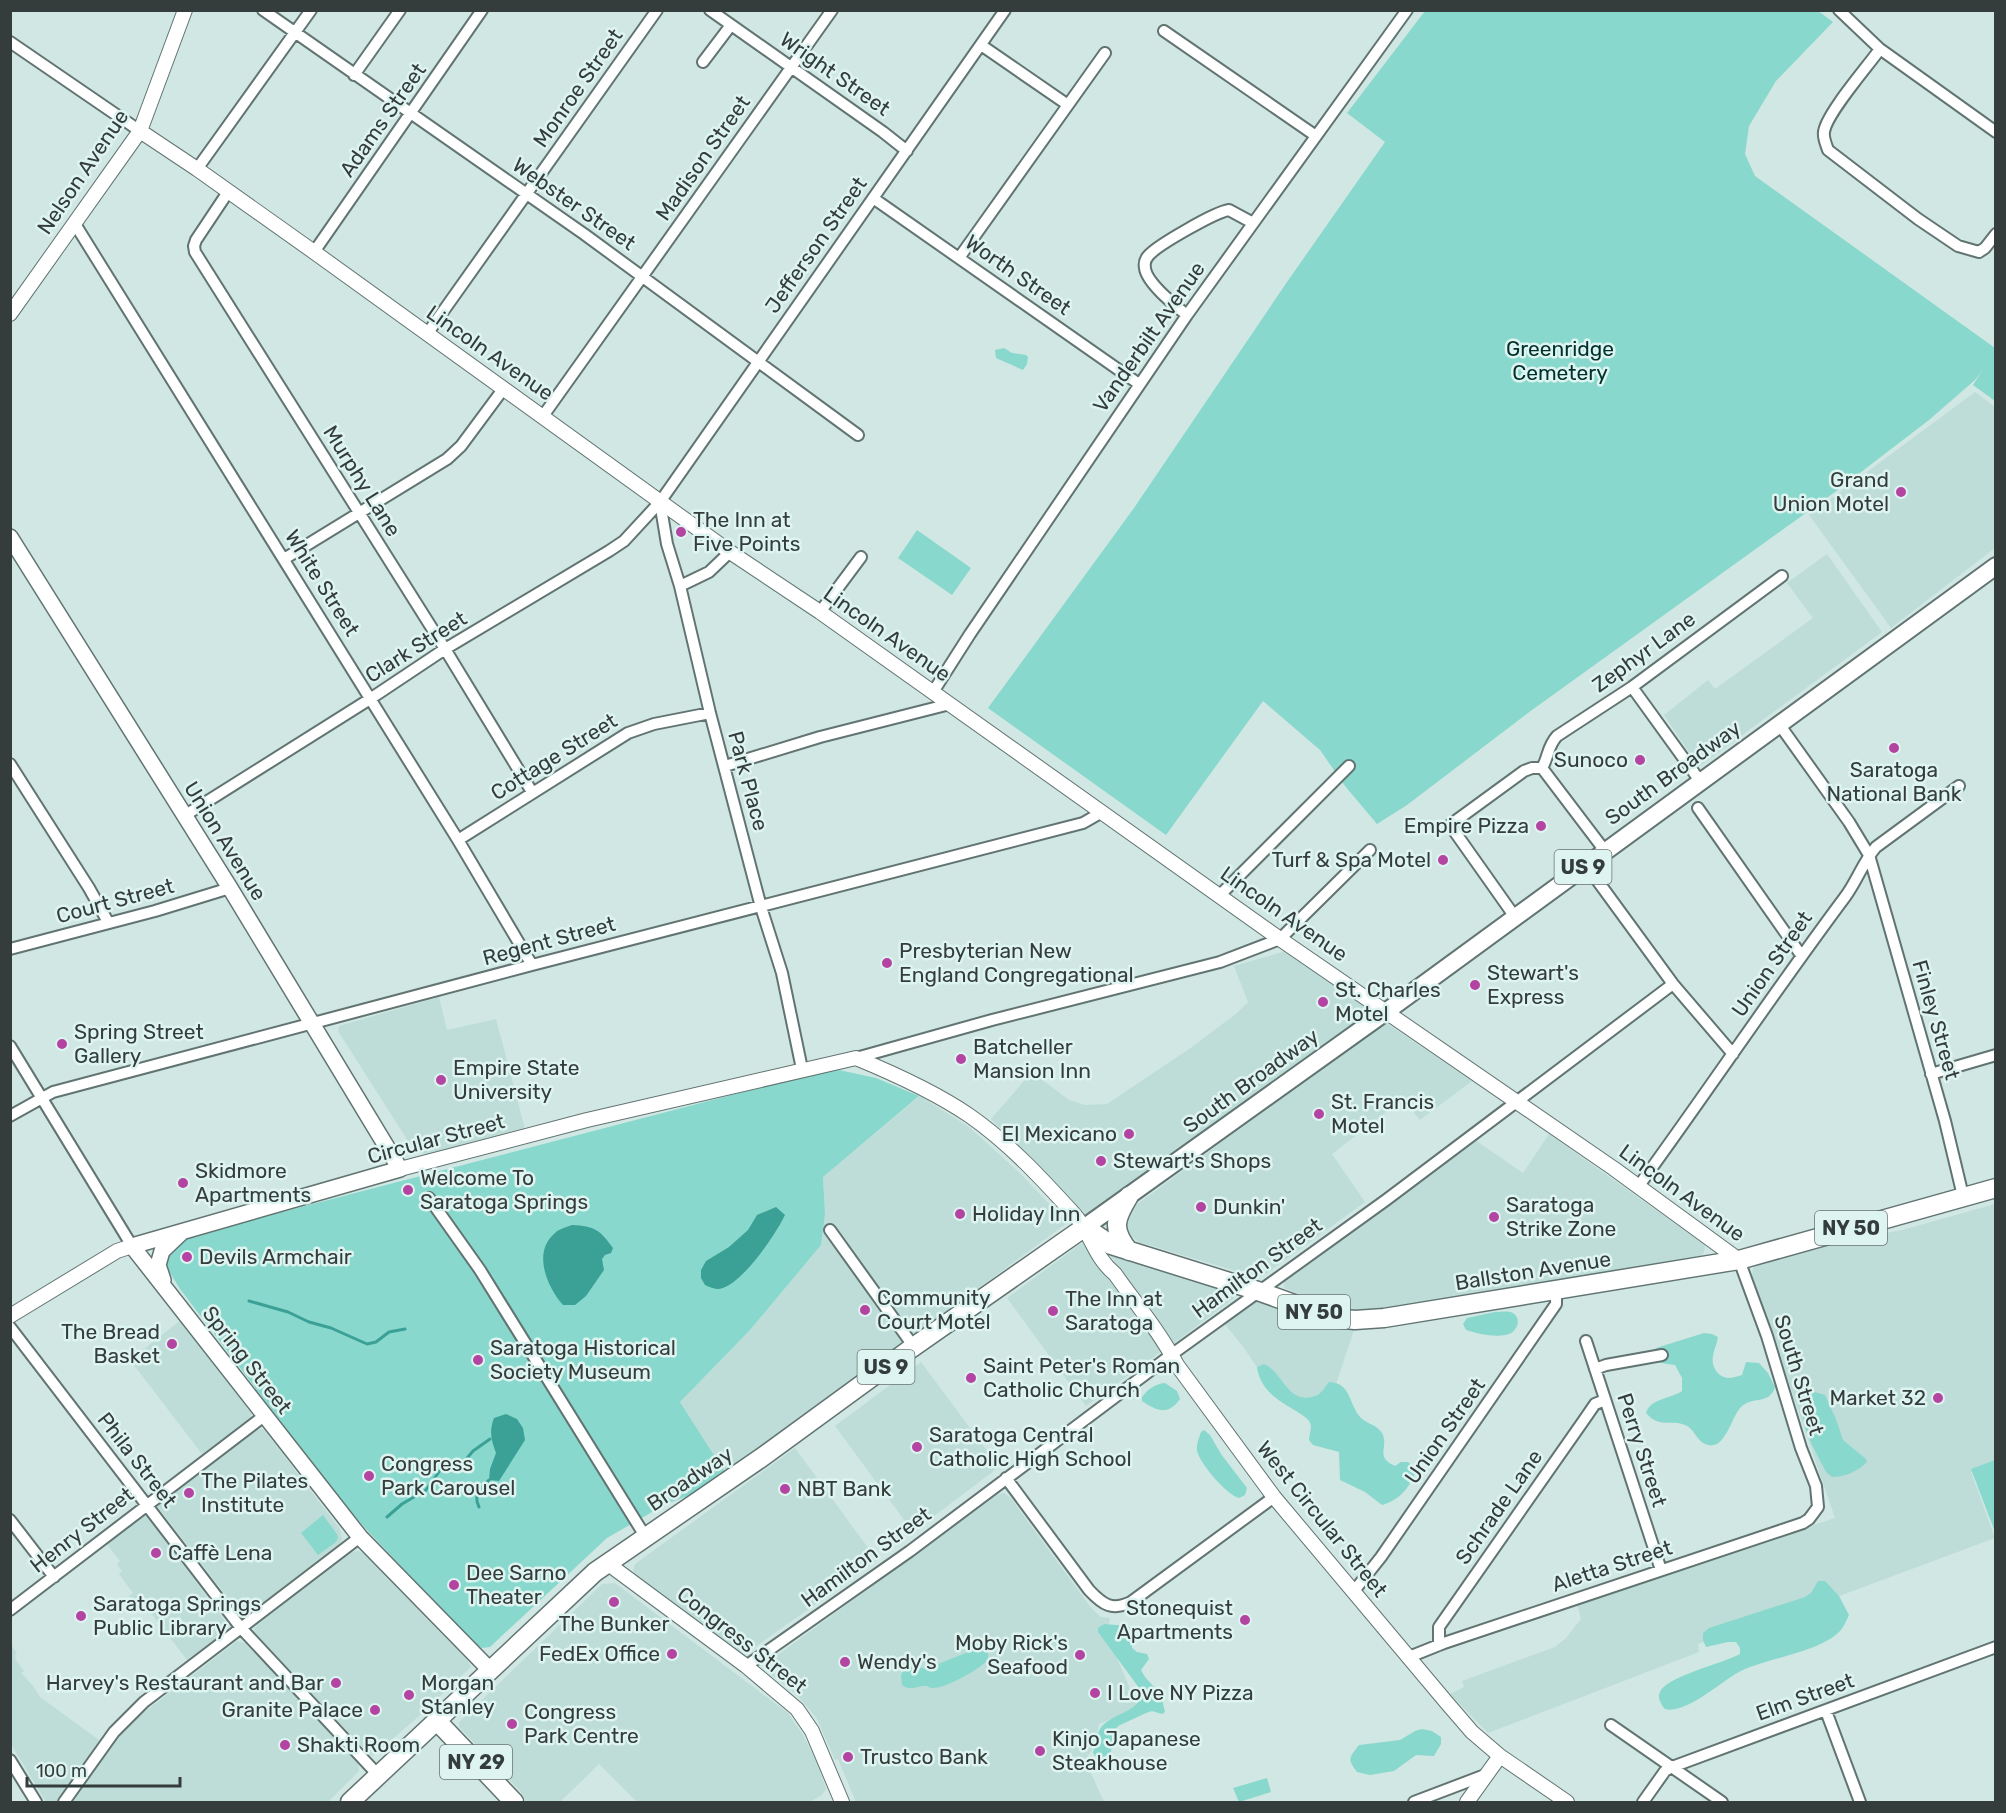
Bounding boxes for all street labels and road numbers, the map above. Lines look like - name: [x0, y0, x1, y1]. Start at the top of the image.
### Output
- street label: Monroe Street: [528, 24, 628, 152]
- street label: Wright Street: [775, 26, 895, 121]
- street label: Adams Street: [334, 58, 431, 181]
- street label: Madison Street: [650, 90, 755, 225]
- street label: Nelson Avenue: [32, 105, 134, 239]
- street label: Webster Street: [508, 152, 641, 255]
- street label: Jefferson Street: [759, 172, 872, 318]
- street label: Worth Street: [961, 229, 1076, 320]
- street label: Vanderbilt Avenue: [1087, 257, 1210, 417]
- street label: Lincoln Avenue: [422, 300, 559, 406]
- street label: Murphy Lane: [318, 421, 407, 541]
- street label: White Street: [280, 525, 365, 640]
- street label: Lincoln Avenue: [819, 581, 956, 687]
- street label: Clark Street: [360, 605, 471, 688]
- street label: Zephyr Lane: [1587, 606, 1700, 697]
- street label: Cottage Street: [486, 708, 621, 805]
- street label: South Broadway: [1600, 715, 1746, 830]
- street label: Park Place: [723, 728, 774, 833]
- street label: Union Avenue: [179, 777, 272, 905]
- road number: US 9: [1554, 850, 1612, 884]
- street label: Lincoln Avenue: [1216, 861, 1353, 967]
- street label: Court Street: [53, 873, 176, 928]
- street label: Union Street: [1726, 906, 1817, 1021]
- street label: Regent Street: [480, 911, 618, 970]
- street label: Finley Street: [1907, 957, 1966, 1083]
- street label: South Broadway: [1178, 1023, 1324, 1138]
- street label: Circular Street: [364, 1108, 507, 1169]
- street label: Lincoln Avenue: [1615, 1139, 1750, 1247]
- road number: NY 50: [1815, 1211, 1887, 1245]
- street label: Hamilton Street: [1187, 1212, 1326, 1323]
- street label: Ballston Avenue: [1453, 1246, 1613, 1295]
- road number: NY 50: [1278, 1295, 1350, 1329]
- street label: Spring Street: [198, 1301, 297, 1419]
- street label: South Street: [1769, 1312, 1830, 1438]
- road number: US 9: [858, 1350, 914, 1384]
- street label: Union Street: [1399, 1373, 1490, 1488]
- street label: Perry Street: [1612, 1390, 1673, 1510]
- street label: Phila Street: [92, 1407, 182, 1512]
- street label: West Circular Street: [1252, 1436, 1393, 1602]
- street label: Broadway: [642, 1441, 737, 1516]
- street label: Schrade Lane: [1450, 1445, 1547, 1569]
- street label: Henry Street: [25, 1481, 138, 1578]
- street label: Hamilton Street: [796, 1501, 935, 1612]
- street label: Aletta Street: [1549, 1534, 1675, 1597]
- street label: Congress Street: [672, 1581, 812, 1698]
- street label: Elm Street: [1752, 1667, 1857, 1726]
- road number: NY 29: [440, 1745, 512, 1779]

